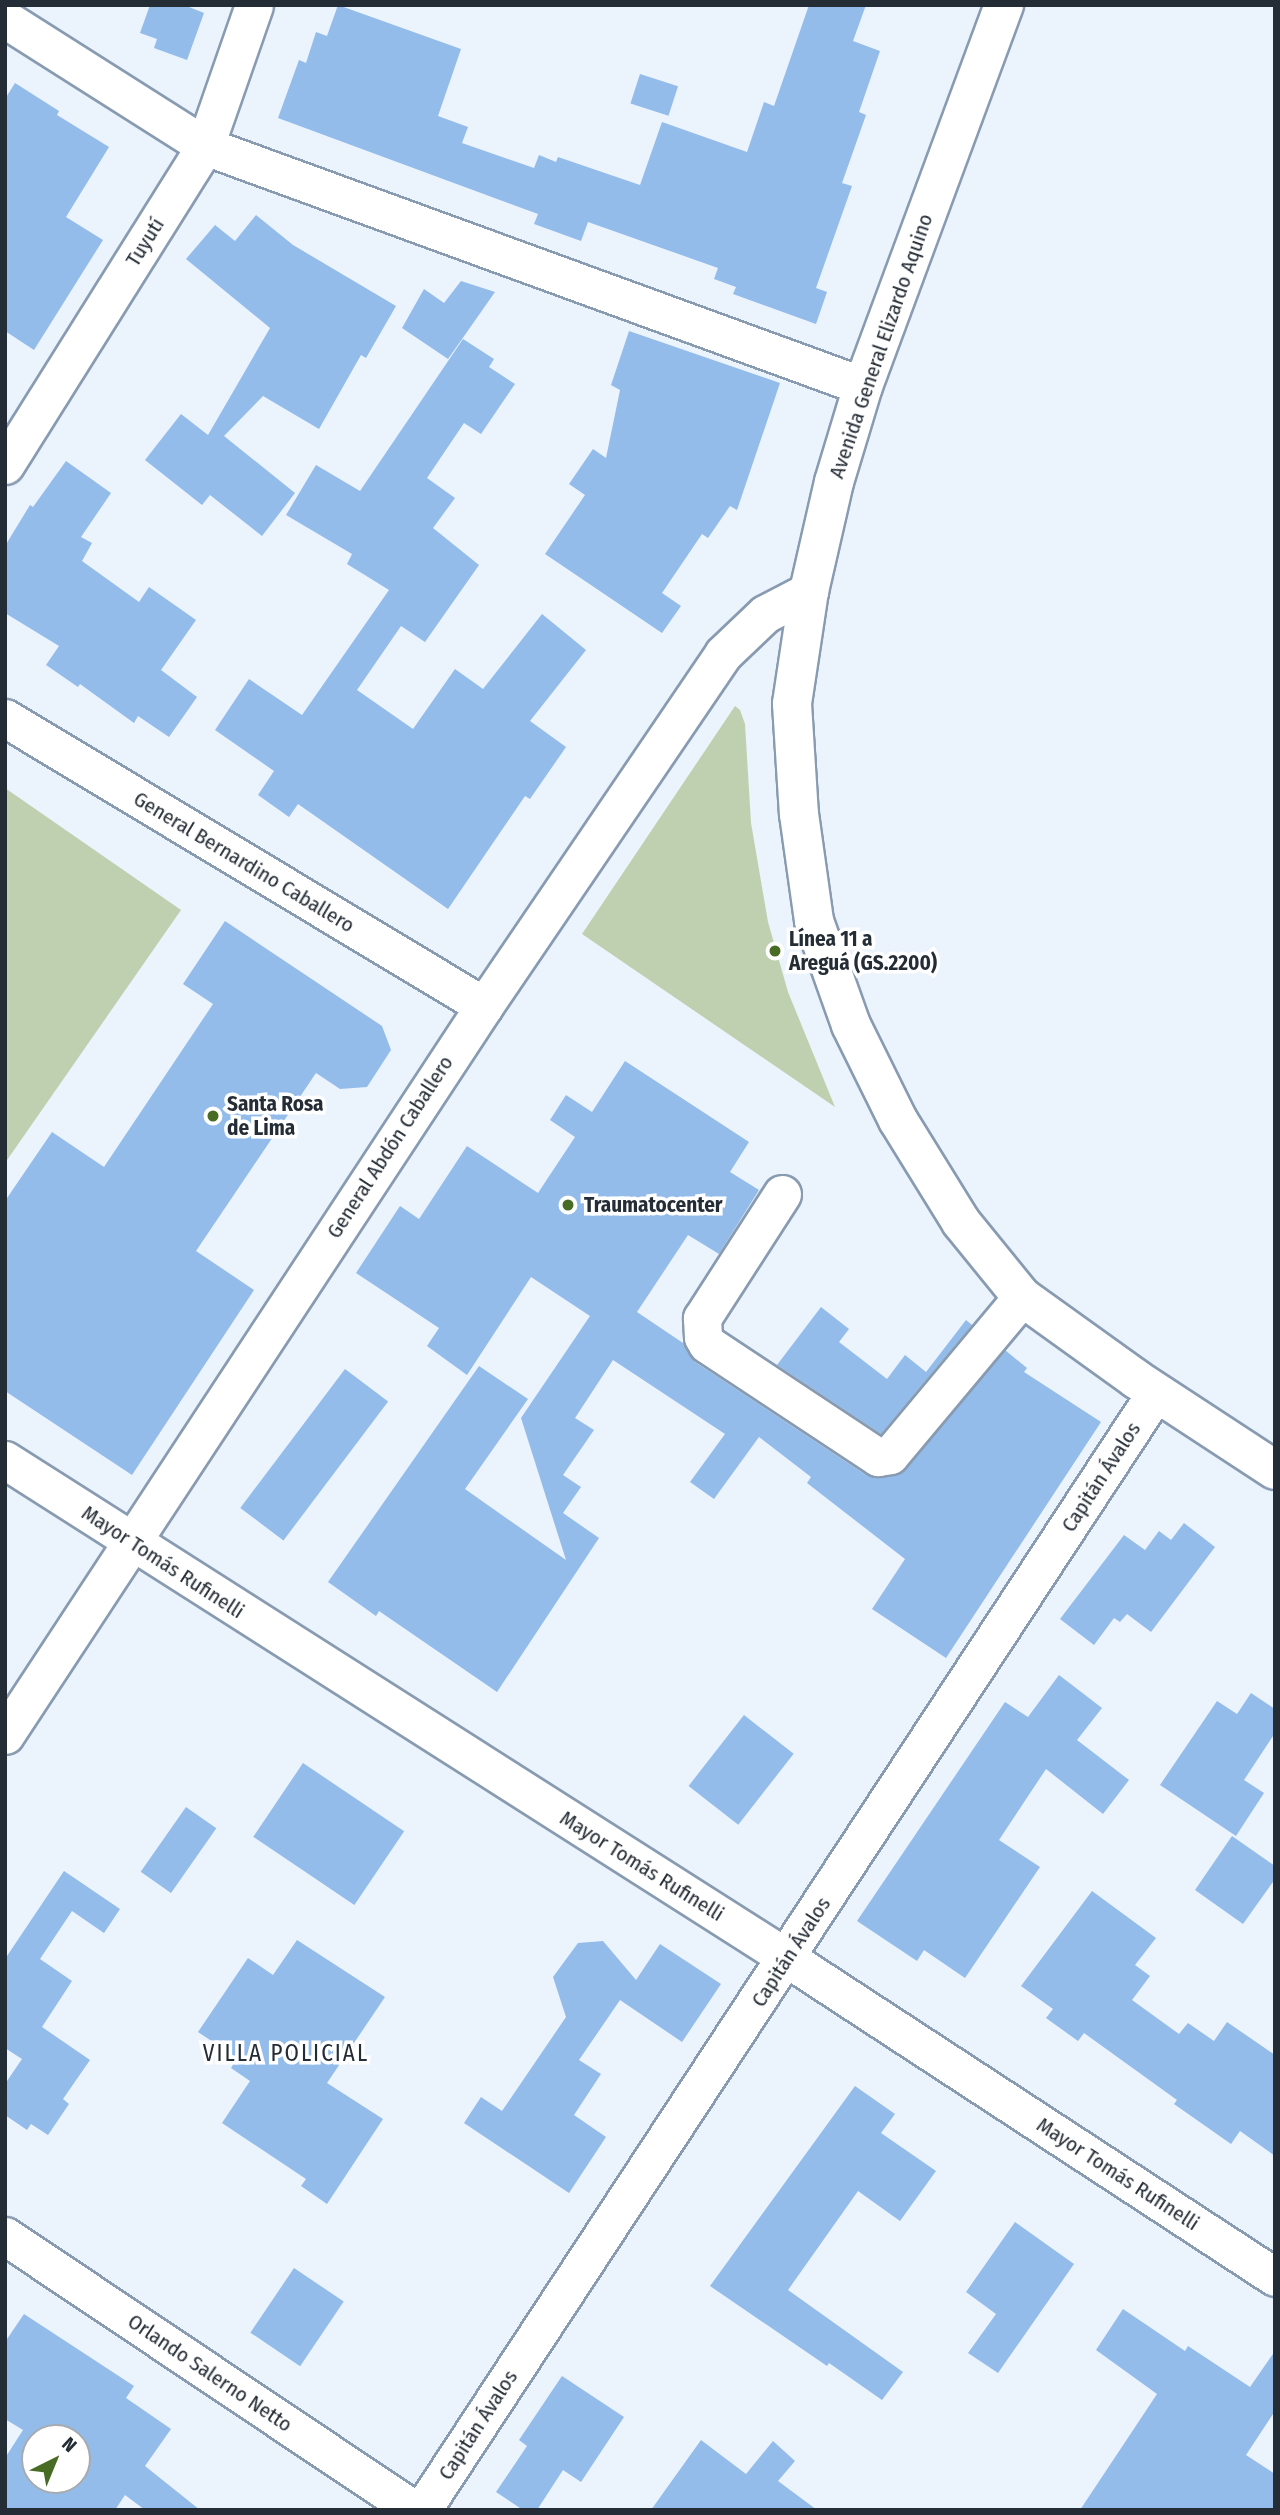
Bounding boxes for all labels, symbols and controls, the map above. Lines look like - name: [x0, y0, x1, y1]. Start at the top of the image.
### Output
- street label: Avenida General Elizardo Aquino: [824, 210, 938, 482]
- street label: Tuyutí: [120, 213, 170, 271]
- street label: General Bernardino Caballero: [129, 786, 359, 938]
- place label: Línea 11 a Areguá (GS.2200): [789, 926, 937, 976]
- marker: Línea 11 a Areguá (GS.2200): [767, 943, 783, 959]
- street label: General Abdón Caballero: [322, 1051, 458, 1243]
- place label: Santa Rosa de Lima: [227, 1091, 324, 1141]
- marker: Santa Rosa de Lima: [205, 1108, 221, 1124]
- place label: Traumatocenter: [584, 1192, 722, 1218]
- marker: Traumatocenter: [558, 1195, 578, 1215]
- street label: Capitán Ávalos: [1056, 1417, 1146, 1537]
- street label: Mayor Tomás Rufinelli: [77, 1500, 249, 1624]
- street label: Mayor Tomás Rufinelli: [555, 1805, 729, 1927]
- street label: Capitán Ávalos: [746, 1892, 836, 2012]
- district label: VILLA POLICIAL: [205, 2039, 367, 2067]
- street label: Mayor Tomás Rufinelli: [1032, 2112, 1204, 2236]
- street label: Orlando Salerno Netto: [123, 2309, 297, 2437]
- street label: Capitán Ávalos: [433, 2365, 523, 2485]
- north arrow: [21, 2424, 91, 2494]
- text: N: [57, 2432, 81, 2457]

